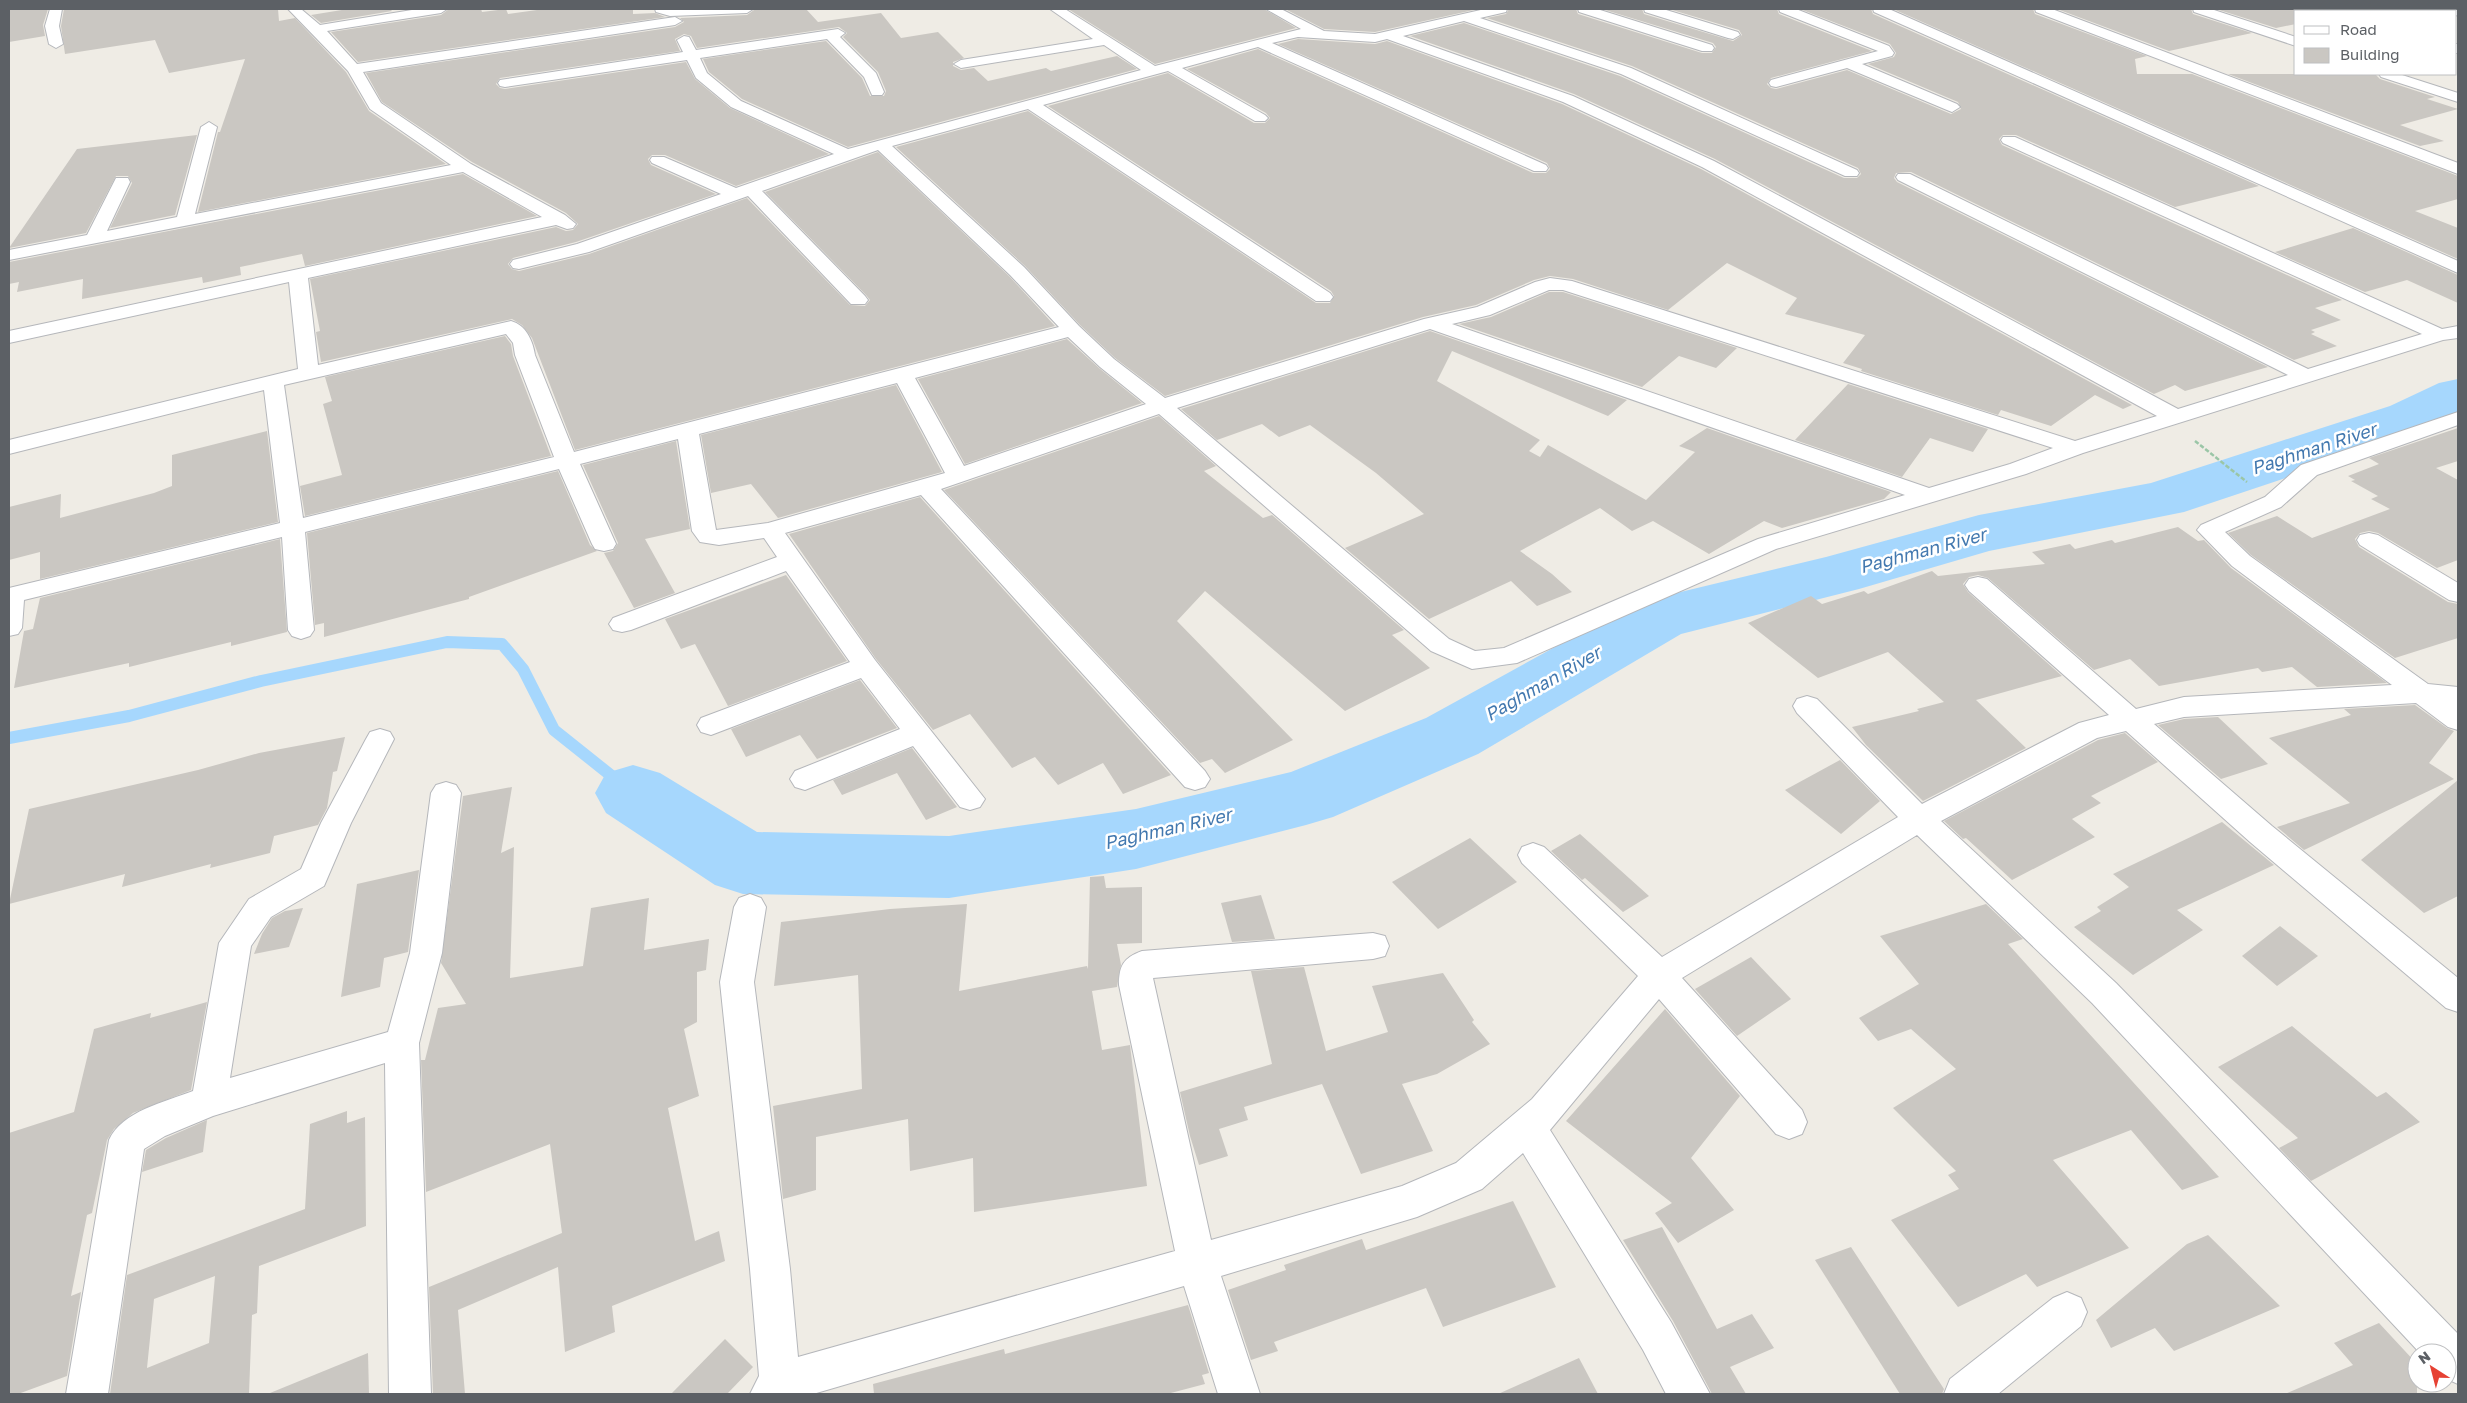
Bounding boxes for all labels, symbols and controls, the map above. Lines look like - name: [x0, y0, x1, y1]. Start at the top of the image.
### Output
- legend: [2294, 10, 2457, 75]
- text: Road: [2340, 20, 2377, 38]
- text: Building: [2340, 45, 2400, 63]
- water label: Paghman River: [2249, 417, 2382, 479]
- water label: Paghman River: [1857, 522, 1991, 577]
- water label: Paghman River: [1481, 640, 1607, 725]
- water label: Paghman River: [1102, 802, 1236, 853]
- north arrow: [2407, 1343, 2457, 1393]
- text: N: [2415, 1347, 2433, 1367]

